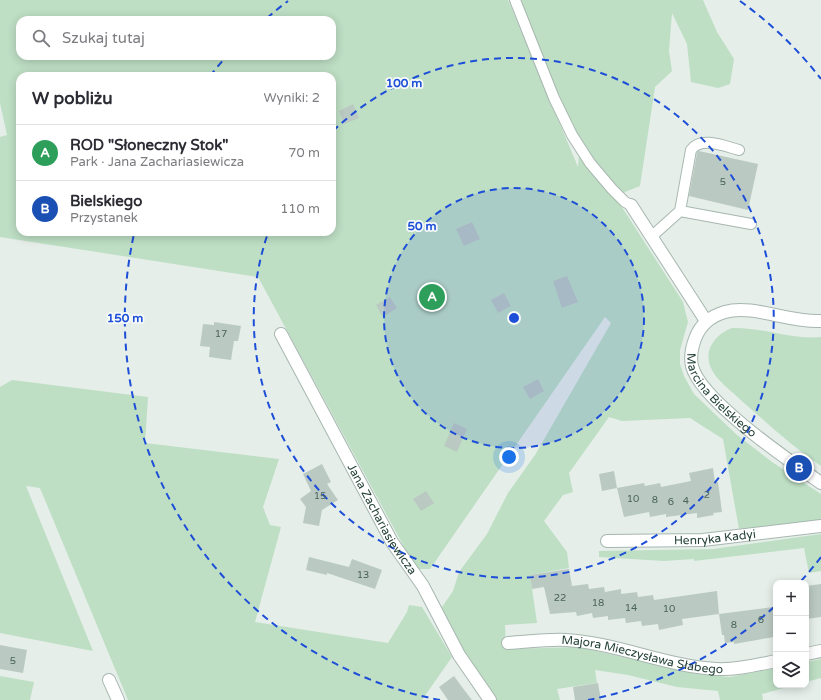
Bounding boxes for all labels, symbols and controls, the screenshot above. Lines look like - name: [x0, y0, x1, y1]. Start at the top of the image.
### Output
- search box: [16, 16, 336, 60]
- icon: search: [30, 27, 52, 49]
- text: Szukaj tutaj: [62, 29, 145, 47]
- text: 100 m: [386, 76, 422, 90]
- text: W pobliżu: [32, 88, 113, 109]
- text: Wyniki: 2: [264, 90, 320, 106]
- text: ROD "Słoneczny Stok": [70, 136, 228, 154]
- text: A: [40, 145, 50, 161]
- text: 70 m: [288, 145, 320, 161]
- text: Park · Jana Zachariasiewicza: [70, 154, 244, 170]
- house number: 5: [720, 176, 726, 188]
- text: Bielskiego: [70, 192, 142, 210]
- text: B: [40, 201, 50, 217]
- text: 110 m: [280, 201, 320, 217]
- text: Przystanek: [70, 210, 138, 226]
- text: 50 m: [407, 219, 437, 233]
- pin: A: [419, 282, 445, 312]
- text: 150 m: [107, 311, 143, 325]
- centre of rings: [507, 311, 521, 325]
- house number: 17: [215, 328, 227, 340]
- street label: Marcina Bielskiego: [684, 353, 759, 440]
- your location: [499, 447, 519, 467]
- pin: B: [786, 453, 812, 483]
- street label: Jana Zachariasiewicza: [345, 461, 420, 577]
- house number: 2: [704, 489, 710, 501]
- house number: 15: [314, 490, 326, 502]
- house number: 10: [627, 493, 639, 505]
- house number: 8: [652, 494, 658, 506]
- house number: 4: [683, 495, 689, 507]
- house number: 6: [668, 496, 674, 508]
- street label: Henryka Kadyi: [674, 527, 757, 547]
- house number: 13: [357, 569, 369, 581]
- map controls: [773, 580, 809, 688]
- button: +: [773, 580, 809, 616]
- house number: 22: [554, 592, 566, 604]
- house number: 18: [592, 597, 604, 609]
- house number: 14: [625, 602, 637, 614]
- house number: 10: [663, 603, 675, 615]
- house number: 6: [758, 614, 764, 626]
- button: −: [773, 616, 809, 652]
- house number: 8: [731, 619, 737, 631]
- street label: Majora Mieczysława Słabego: [561, 633, 723, 676]
- button: layers: [773, 652, 809, 688]
- house number: 5: [10, 655, 16, 667]

